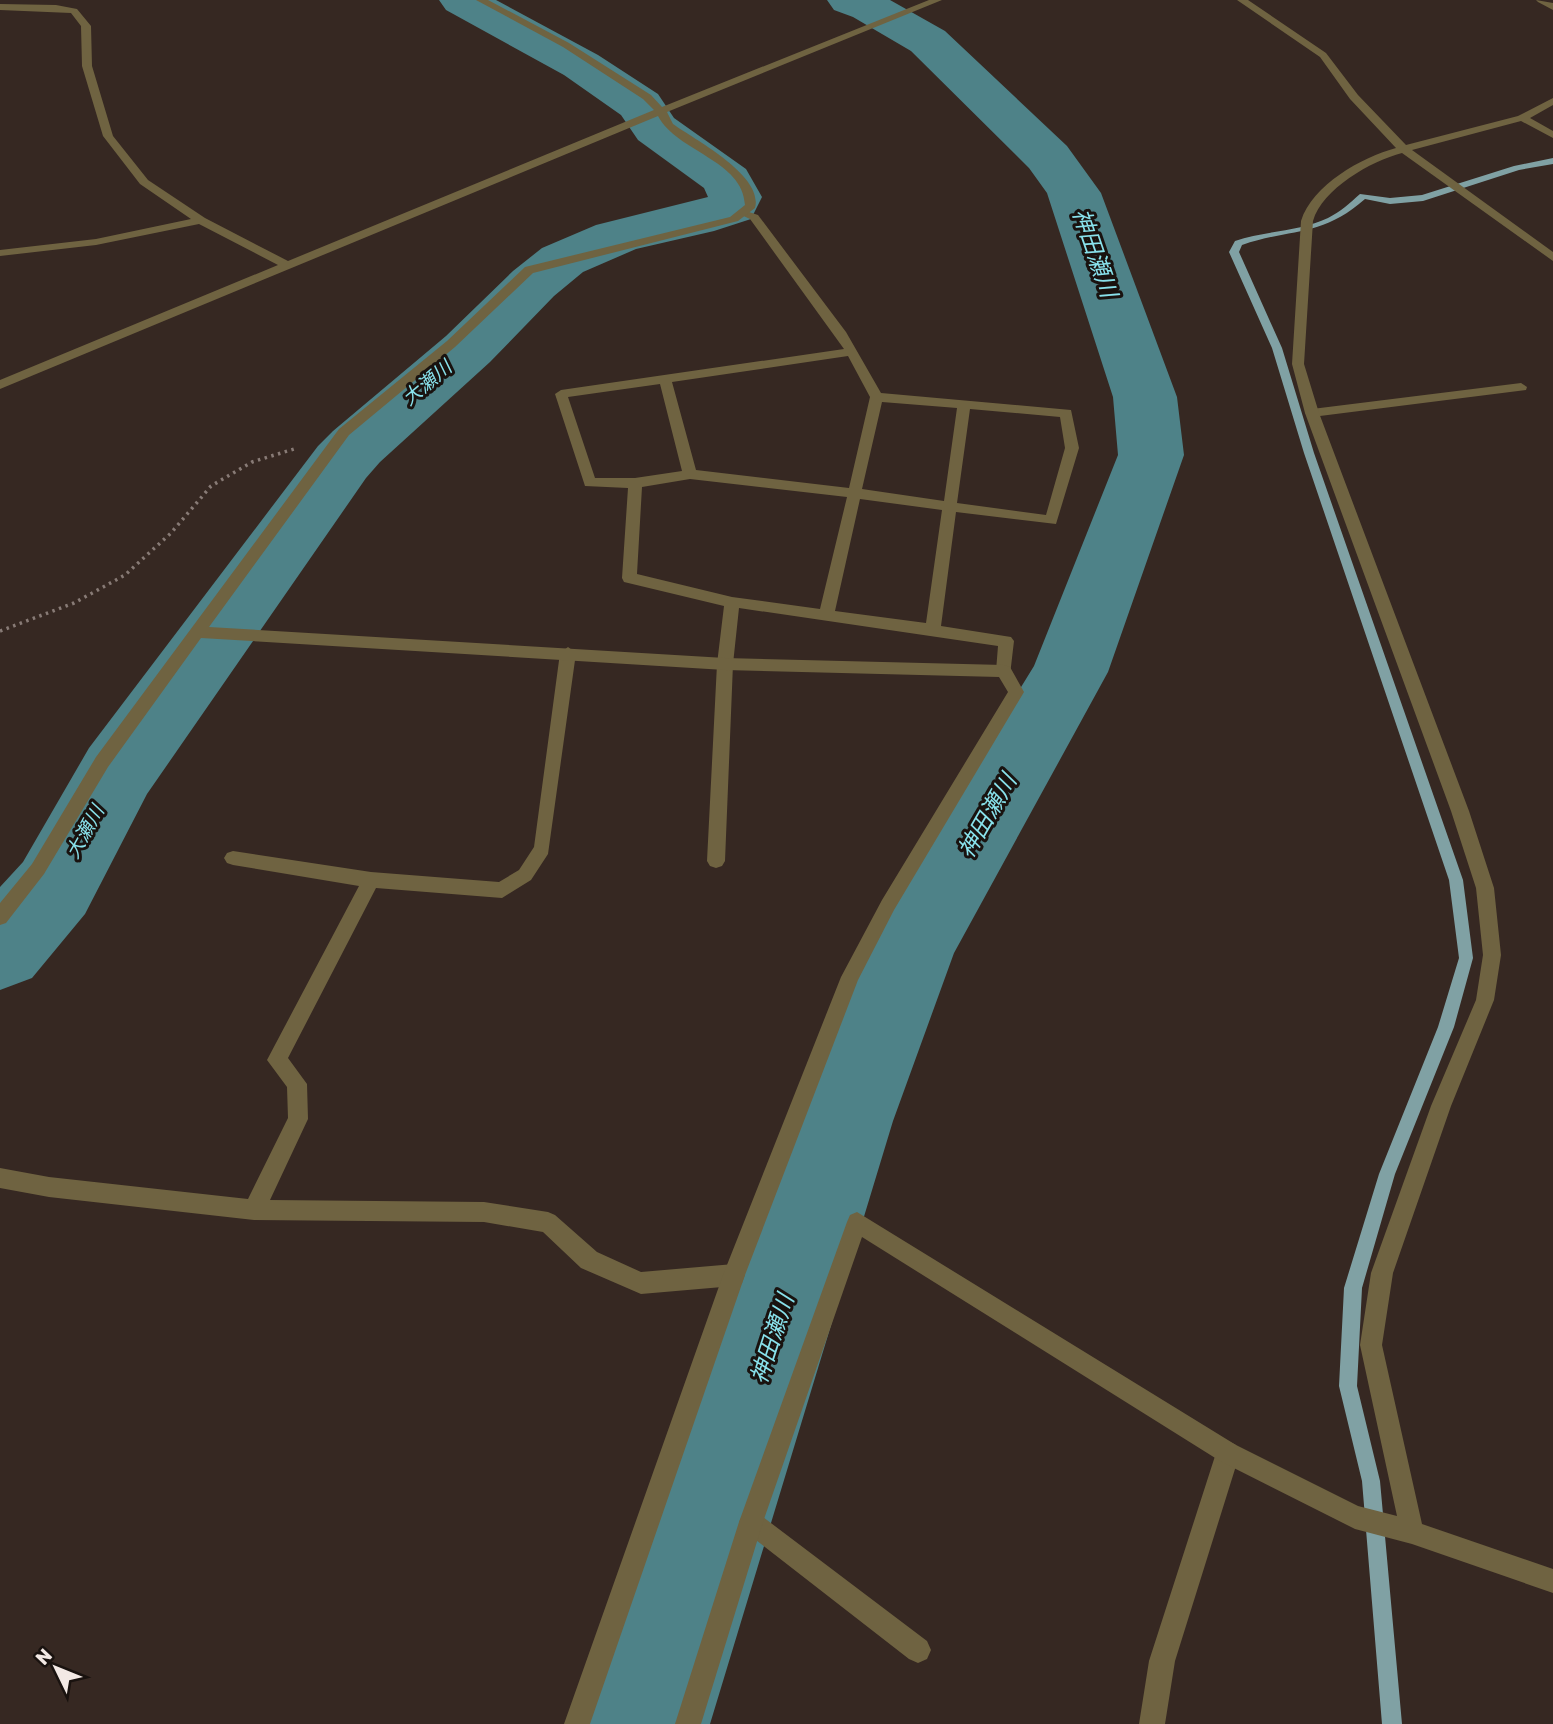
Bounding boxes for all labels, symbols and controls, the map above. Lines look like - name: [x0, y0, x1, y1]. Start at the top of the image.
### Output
- water label: 神田瀬川: [1067, 205, 1124, 304]
- water label: 大瀬川: [398, 355, 458, 410]
- water label: 神田瀬川: [952, 767, 1024, 863]
- water label: 大瀬川: [61, 800, 110, 863]
- water label: 神田瀬川: [744, 1288, 800, 1387]
- north arrow: [21, 1633, 91, 1703]
- text: N: [31, 1644, 57, 1670]

